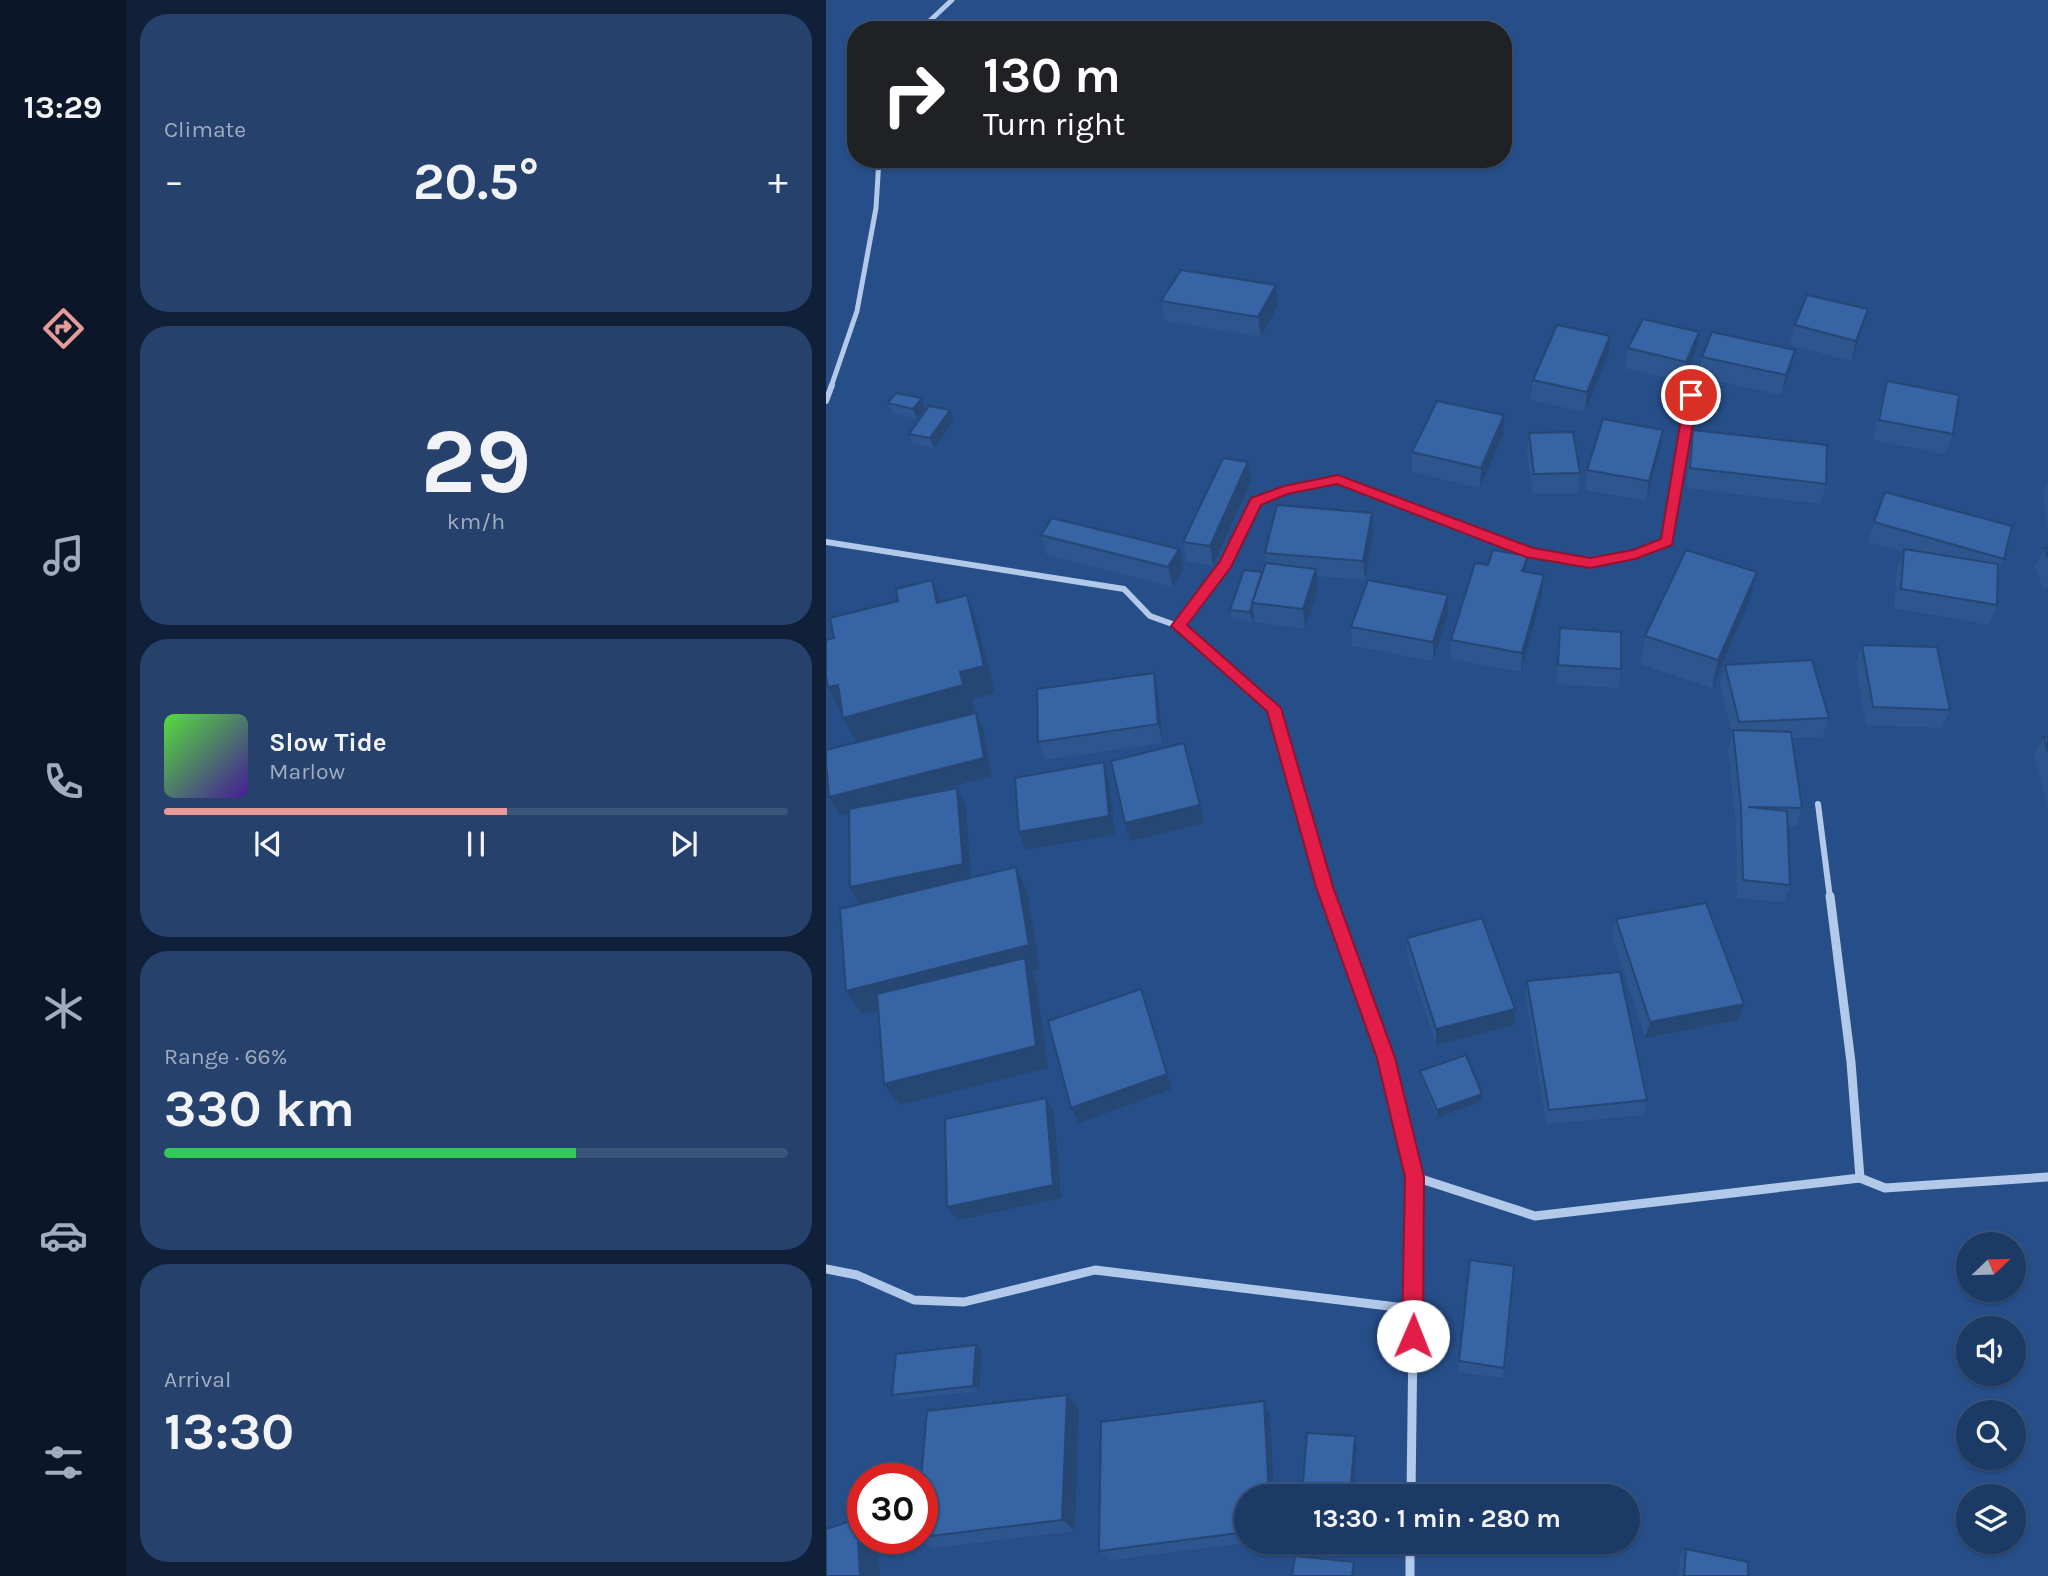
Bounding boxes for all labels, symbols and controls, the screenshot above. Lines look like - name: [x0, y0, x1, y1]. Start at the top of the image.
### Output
- text: 130 m: [983, 47, 1121, 104]
- icon: right: [868, 49, 959, 140]
- text: 13:29: [24, 89, 102, 126]
- text: Turn right: [983, 106, 1125, 143]
- text: Climate: [164, 116, 246, 143]
- text: 20.5°: [413, 151, 539, 212]
- text: −: [164, 159, 184, 204]
- text: +: [768, 159, 788, 204]
- icon: directions: [39, 304, 88, 353]
- pin: [1661, 365, 1721, 425]
- icon: arrive: [1672, 376, 1710, 414]
- text: 29: [421, 409, 531, 515]
- text: km/h: [447, 508, 505, 535]
- icon: music: [39, 531, 88, 580]
- text: Slow Tide: [269, 727, 387, 758]
- icon: phone: [39, 757, 88, 806]
- text: Marlow: [269, 758, 345, 785]
- icon: previous: [249, 825, 287, 863]
- icon: pause: [457, 825, 495, 863]
- icon: next: [665, 825, 703, 863]
- icon: climate: [39, 984, 88, 1033]
- text: Range · 66%: [164, 1043, 287, 1070]
- text: 330 km: [164, 1078, 355, 1139]
- icon: car: [39, 1211, 88, 1260]
- north arrow: [1956, 1232, 2026, 1302]
- map controls: [1956, 1232, 2026, 1554]
- position arrow: [1376, 1299, 1450, 1373]
- button: sound: [1956, 1316, 2026, 1386]
- text: Arrival: [164, 1366, 231, 1393]
- button: search: [1956, 1400, 2026, 1470]
- text: 13:30: [164, 1401, 294, 1462]
- icon: filters: [39, 1438, 88, 1487]
- speed limit sign: 30: [847, 1463, 938, 1554]
- button: layers: [1956, 1484, 2026, 1554]
- text: 13:30 · 1 min · 280 m: [1313, 1503, 1561, 1534]

